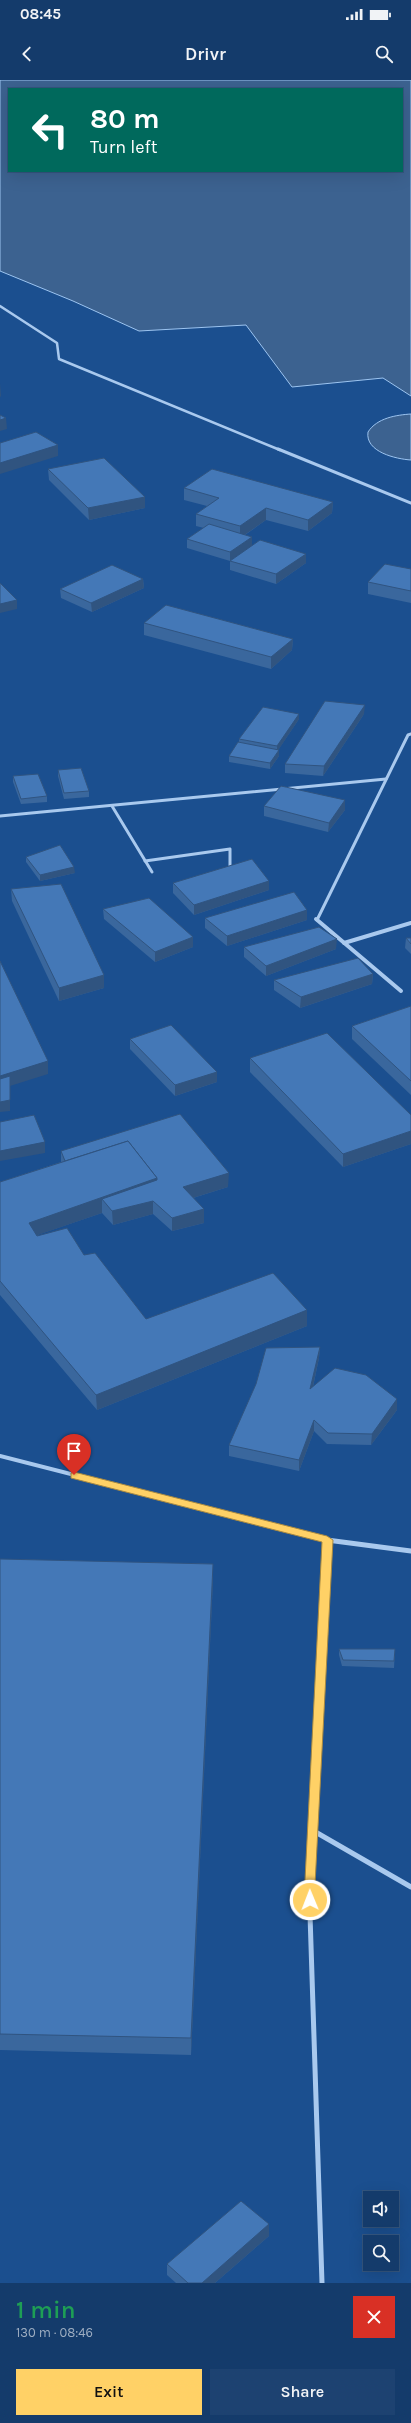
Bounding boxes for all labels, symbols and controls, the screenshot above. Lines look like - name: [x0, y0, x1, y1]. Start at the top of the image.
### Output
- text: 08:45: [20, 5, 61, 23]
- icon: back: [16, 43, 38, 65]
- text: Drivr: [185, 43, 226, 65]
- icon: search: [373, 43, 395, 65]
- text: 80 m: [90, 102, 159, 135]
- icon: left: [24, 104, 76, 156]
- text: Turn left: [90, 136, 158, 158]
- pin: [57, 1434, 91, 1475]
- icon: arrive: [63, 1440, 85, 1462]
- position arrow: [289, 1879, 331, 1921]
- map controls: [363, 2191, 399, 2271]
- button: sound: [363, 2191, 399, 2227]
- button: search: [363, 2235, 399, 2271]
- text: 1 min: [16, 2296, 76, 2324]
- button: close: [353, 2296, 395, 2338]
- text: 130 m · 08:46: [16, 2325, 93, 2340]
- button: Exit: [16, 2369, 202, 2415]
- button: Share: [210, 2369, 395, 2415]

